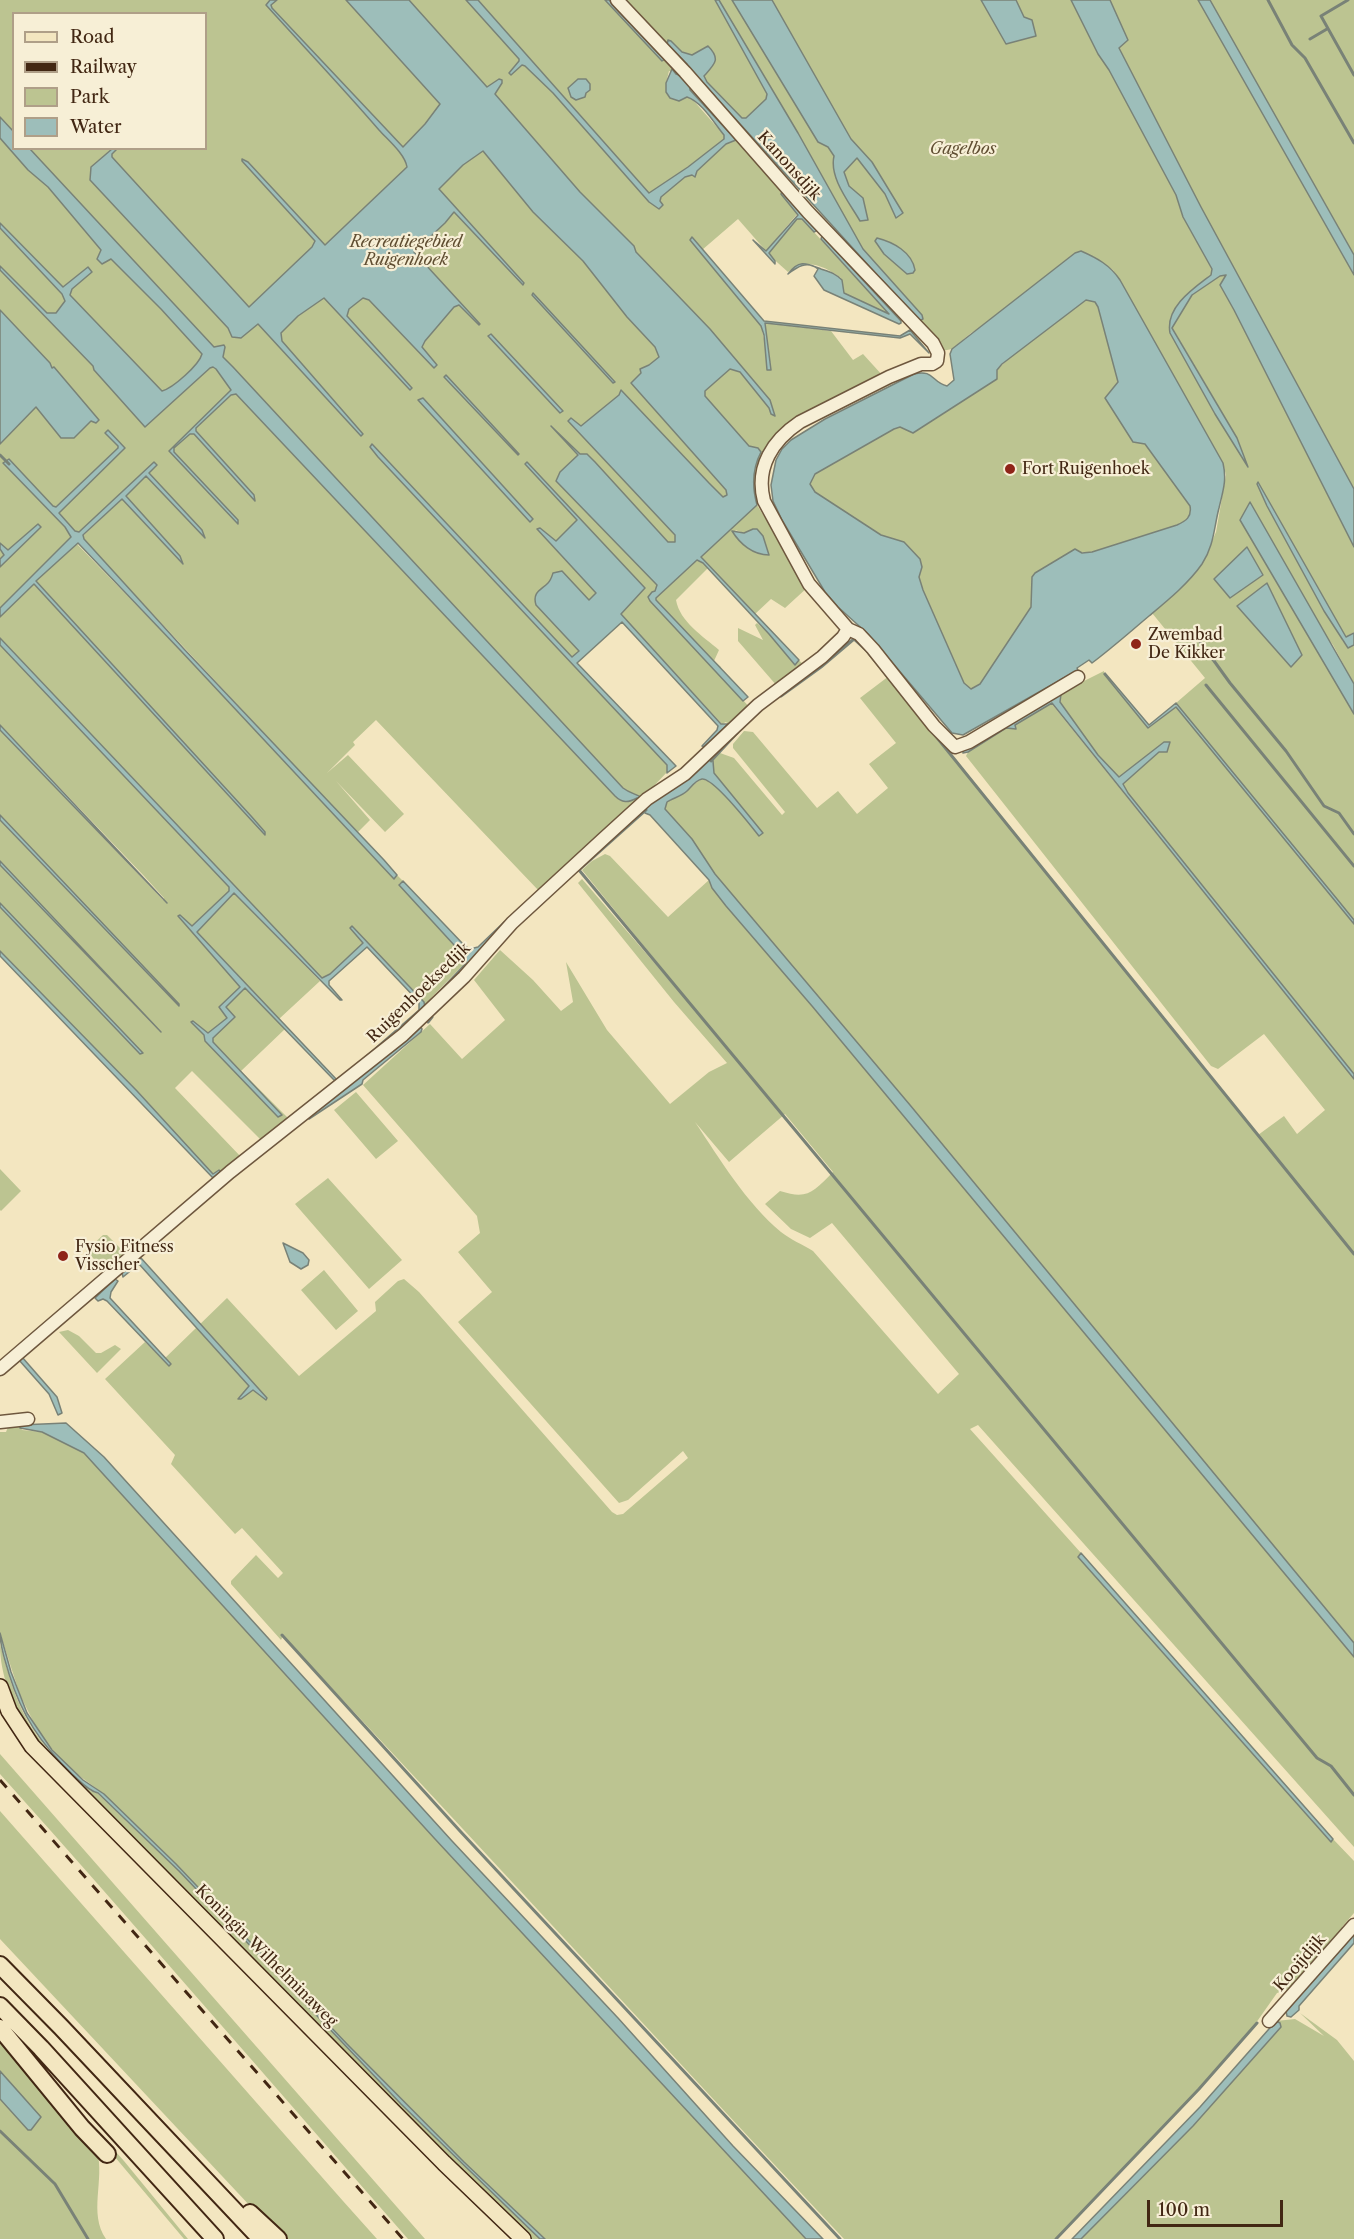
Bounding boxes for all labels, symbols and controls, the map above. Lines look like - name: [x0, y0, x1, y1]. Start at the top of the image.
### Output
- legend: [12, 12, 207, 150]
- text: Road: [70, 26, 115, 48]
- text: Railway: [70, 56, 137, 78]
- text: Park: [70, 86, 109, 108]
- text: Water: [70, 116, 122, 138]
- street label: Kanonsdijk: [753, 128, 825, 204]
- park label: Gagelbos: [930, 139, 996, 159]
- park label: Recreatiegebied Ruigenhoek: [350, 232, 462, 270]
- place label: Fort Ruigenhoek: [1022, 459, 1150, 479]
- marker: Fort Ruigenhoek: [1003, 462, 1017, 476]
- place label: Zwembad De Kikker: [1148, 625, 1225, 663]
- marker: Zwembad De Kikker: [1129, 637, 1143, 651]
- street label: Ruigenhoeksedijk: [363, 939, 475, 1047]
- place label: Fysio Fitness Visscher: [75, 1237, 174, 1275]
- marker: Fysio Fitness Visscher: [56, 1249, 70, 1263]
- street label: Koningin Wilhelminaweg: [191, 1881, 341, 2031]
- street label: Kooijdijk: [1270, 1931, 1330, 1995]
- scale bar: [1150, 2188, 1286, 2226]
- text: 100 m: [1158, 2199, 1210, 2221]

